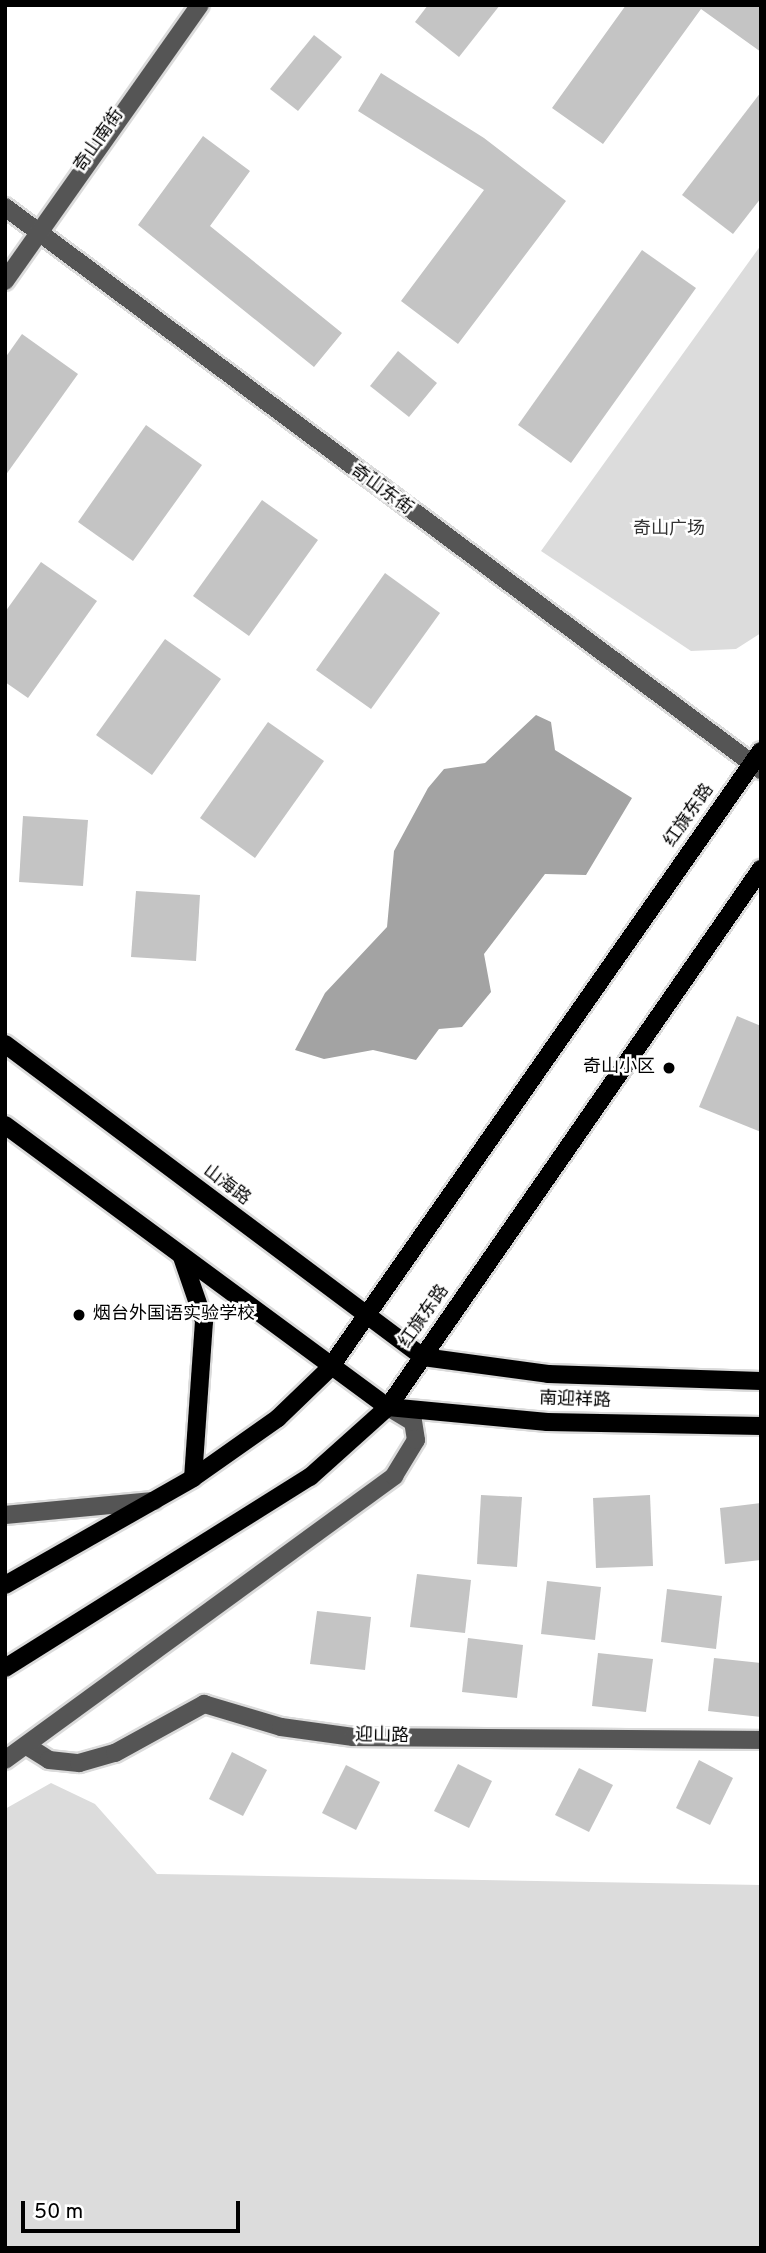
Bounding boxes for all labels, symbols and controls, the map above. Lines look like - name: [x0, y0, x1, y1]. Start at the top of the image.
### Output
- street label: 奇山南街: [71, 105, 129, 177]
- street label: 奇山东街: [346, 461, 416, 521]
- park label: 奇山广场: [633, 519, 705, 541]
- street label: 红旗东路: [661, 780, 719, 852]
- place label: 奇山小区: [583, 1057, 655, 1079]
- marker: 奇山小区: [661, 1060, 677, 1076]
- street label: 山海路: [198, 1161, 254, 1211]
- street label: 红旗东路: [396, 1281, 454, 1353]
- place label: 烟台外国语实验学校: [93, 1304, 255, 1326]
- marker: 烟台外国语实验学校: [71, 1307, 87, 1323]
- street label: 南迎祥路: [539, 1389, 611, 1413]
- street label: 迎山路: [355, 1726, 409, 1748]
- scale bar: [24, 2186, 243, 2230]
- text: 50 m: [34, 2199, 83, 2226]

